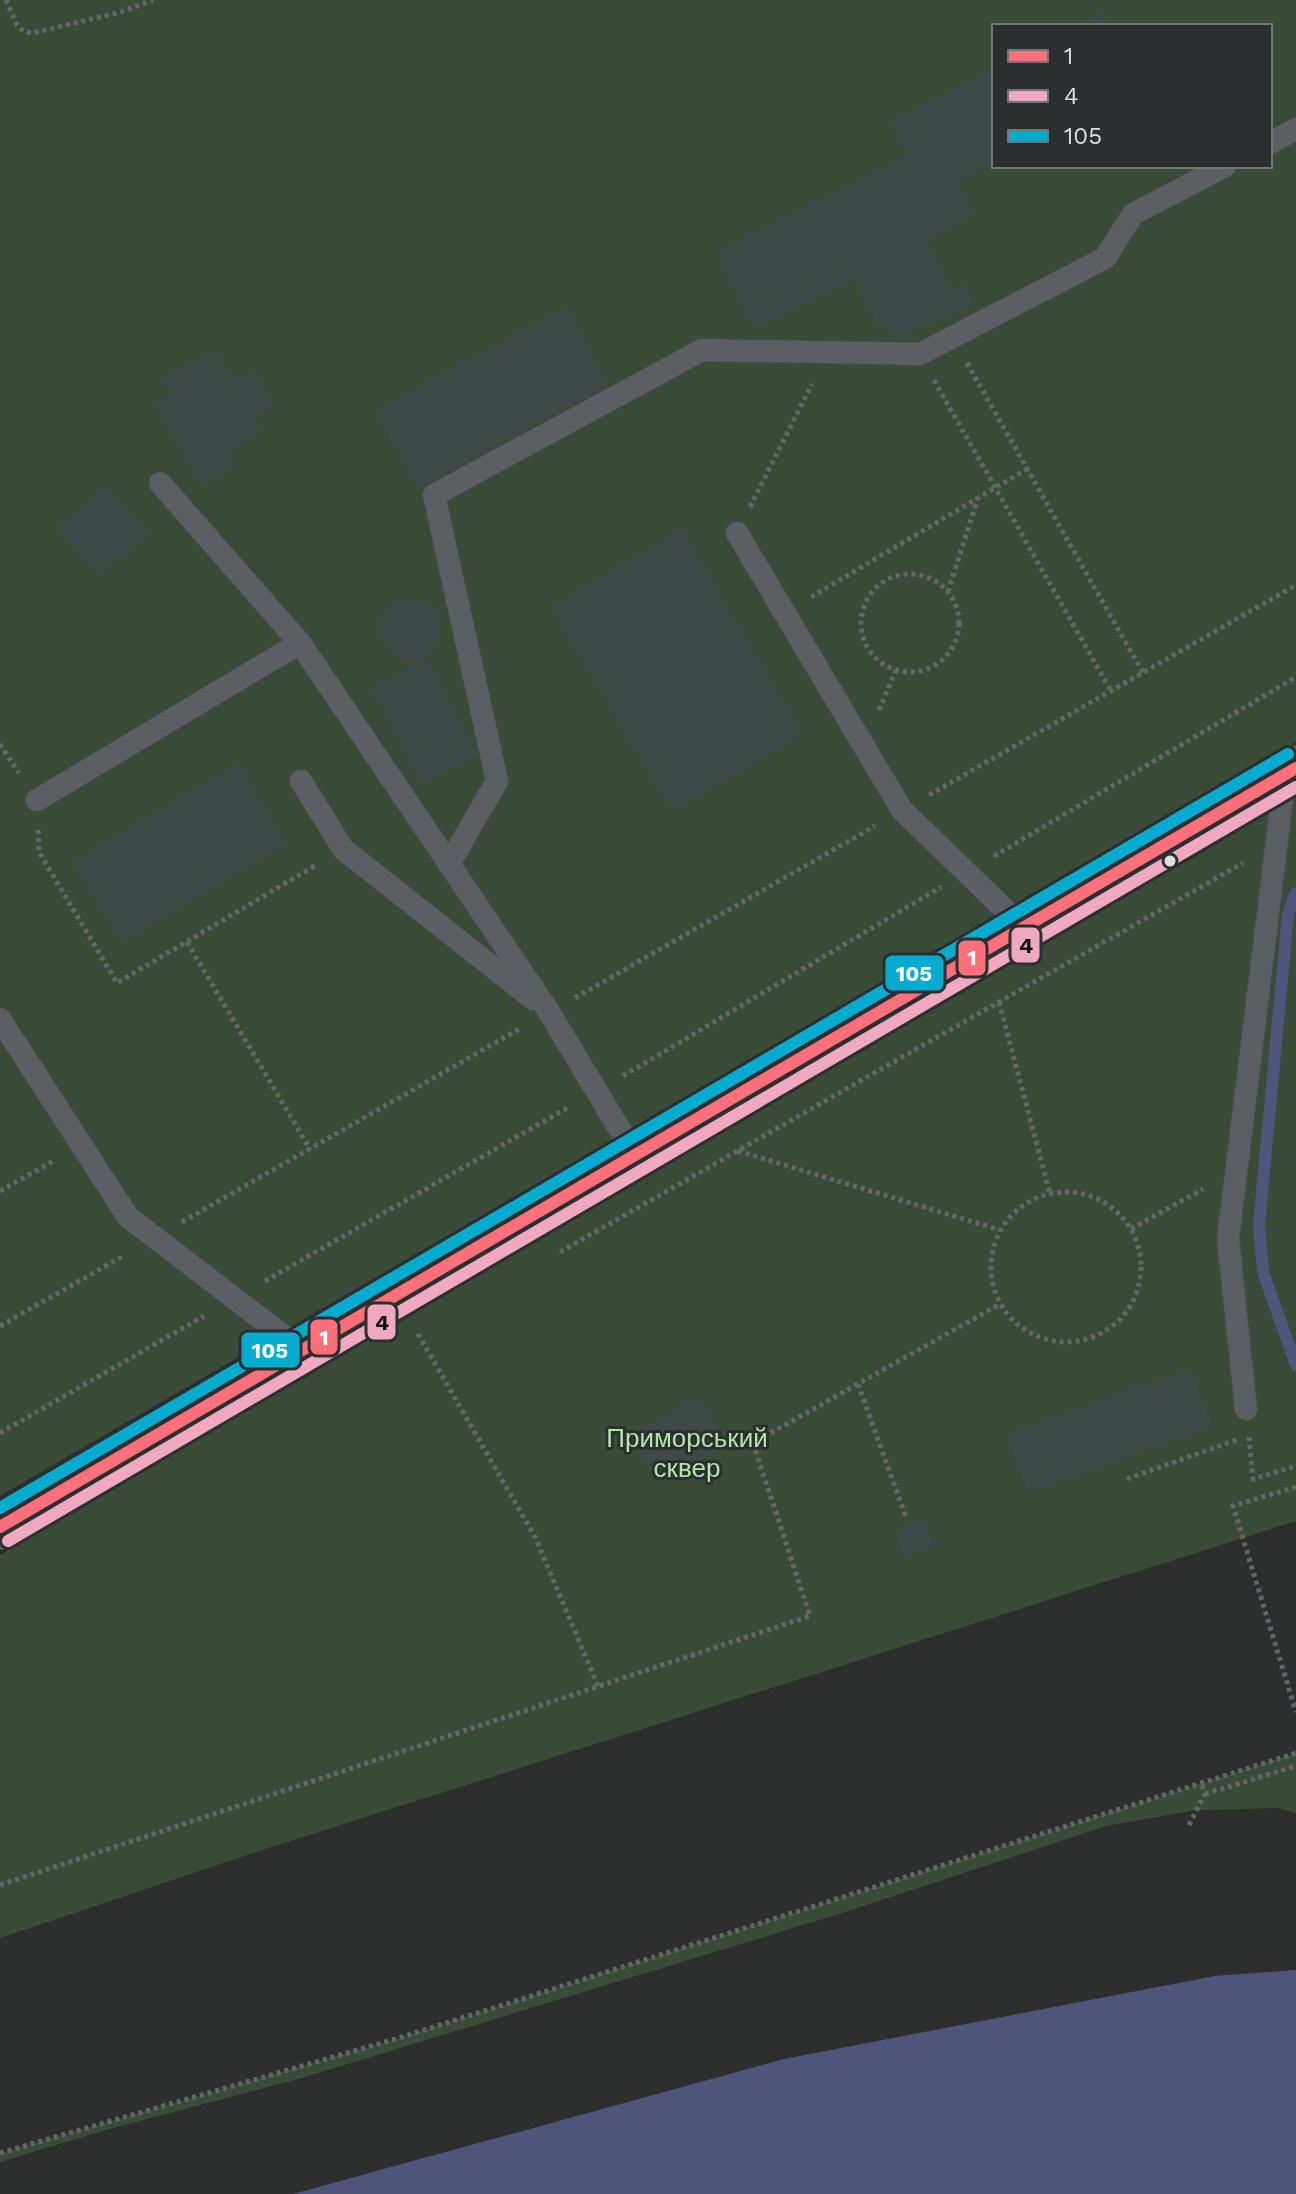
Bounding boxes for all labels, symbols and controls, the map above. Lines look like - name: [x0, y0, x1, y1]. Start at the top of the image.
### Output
- legend: [992, 24, 1272, 168]
- text: 1: [1064, 42, 1073, 70]
- text: 4: [1064, 82, 1079, 110]
- text: 105: [1064, 122, 1102, 150]
- unlabelled marker: [1162, 853, 1178, 869]
- line badge: 4: [1010, 926, 1041, 964]
- text: 4: [1019, 933, 1033, 958]
- line badge: 1: [957, 939, 987, 977]
- text: 1: [967, 945, 977, 970]
- line badge: 105: [884, 954, 945, 992]
- text: 105: [896, 961, 932, 986]
- line badge: 4: [366, 1303, 397, 1341]
- text: 4: [375, 1310, 389, 1335]
- line badge: 1: [309, 1318, 339, 1356]
- text: 1: [319, 1325, 329, 1350]
- line badge: 105: [240, 1331, 301, 1369]
- text: 105: [252, 1338, 288, 1363]
- park label: Приморський сквер: [606, 1423, 768, 1483]

